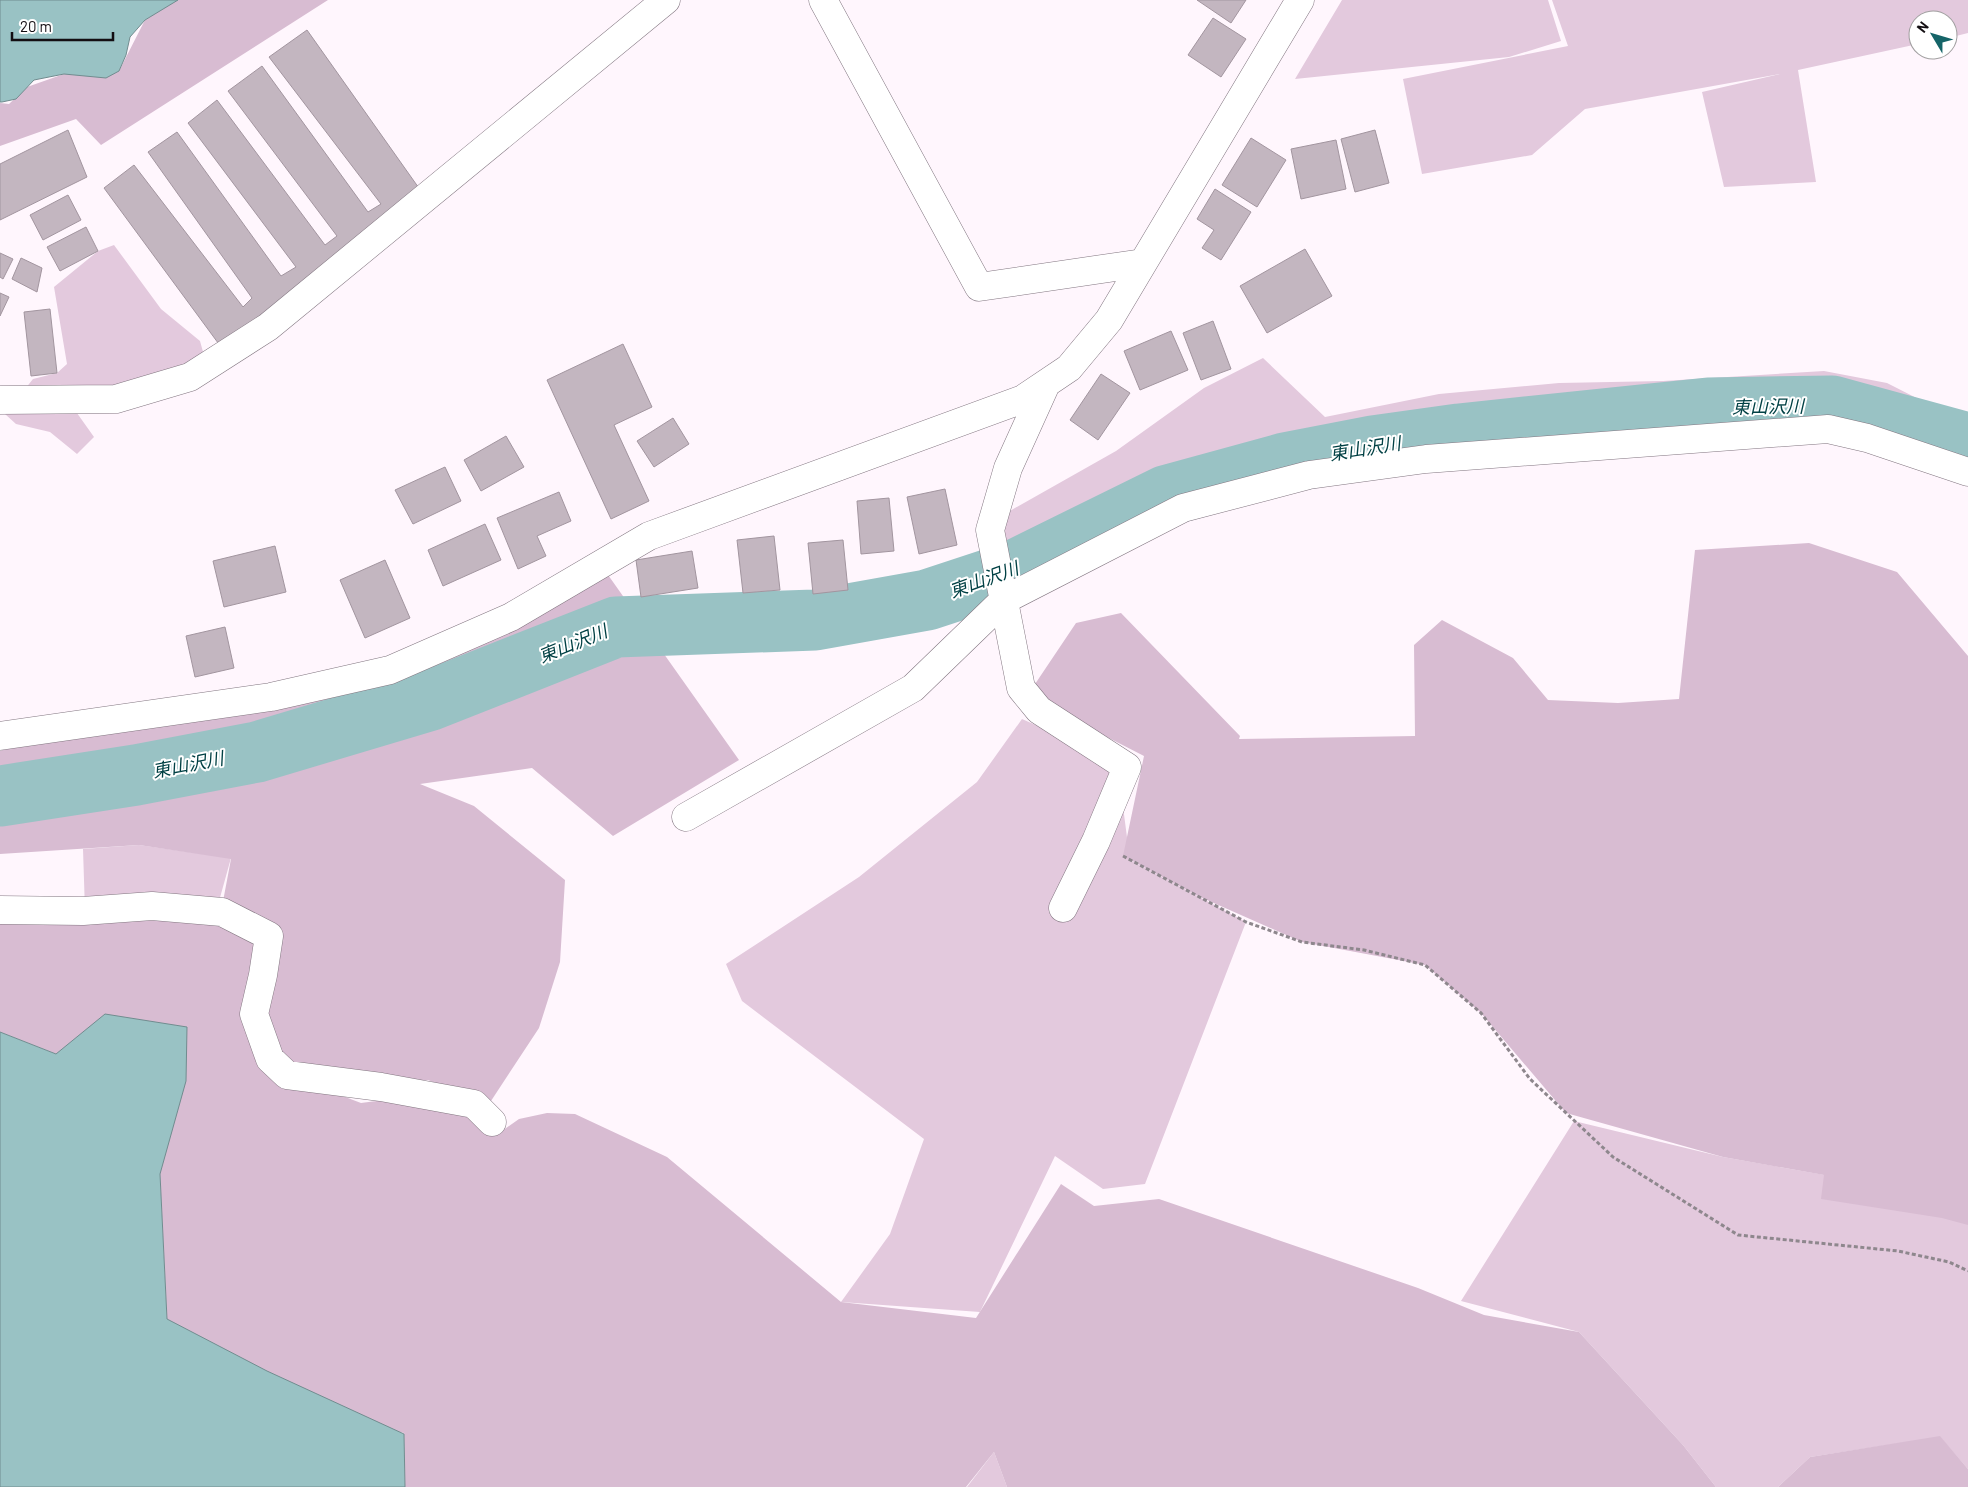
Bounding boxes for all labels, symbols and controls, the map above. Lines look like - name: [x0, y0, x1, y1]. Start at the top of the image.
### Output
- scale bar: [12, 10, 114, 42]
- north arrow: [1908, 10, 1958, 60]
- text: 20 m: [20, 17, 52, 35]
- text: N: [1913, 18, 1932, 36]
- water label: 東山沢川: [1732, 394, 1806, 418]
- water label: 東山沢川: [1328, 431, 1404, 465]
- water label: 東山沢川: [946, 556, 1023, 602]
- water label: 東山沢川: [535, 619, 612, 667]
- water label: 東山沢川: [150, 746, 227, 782]

